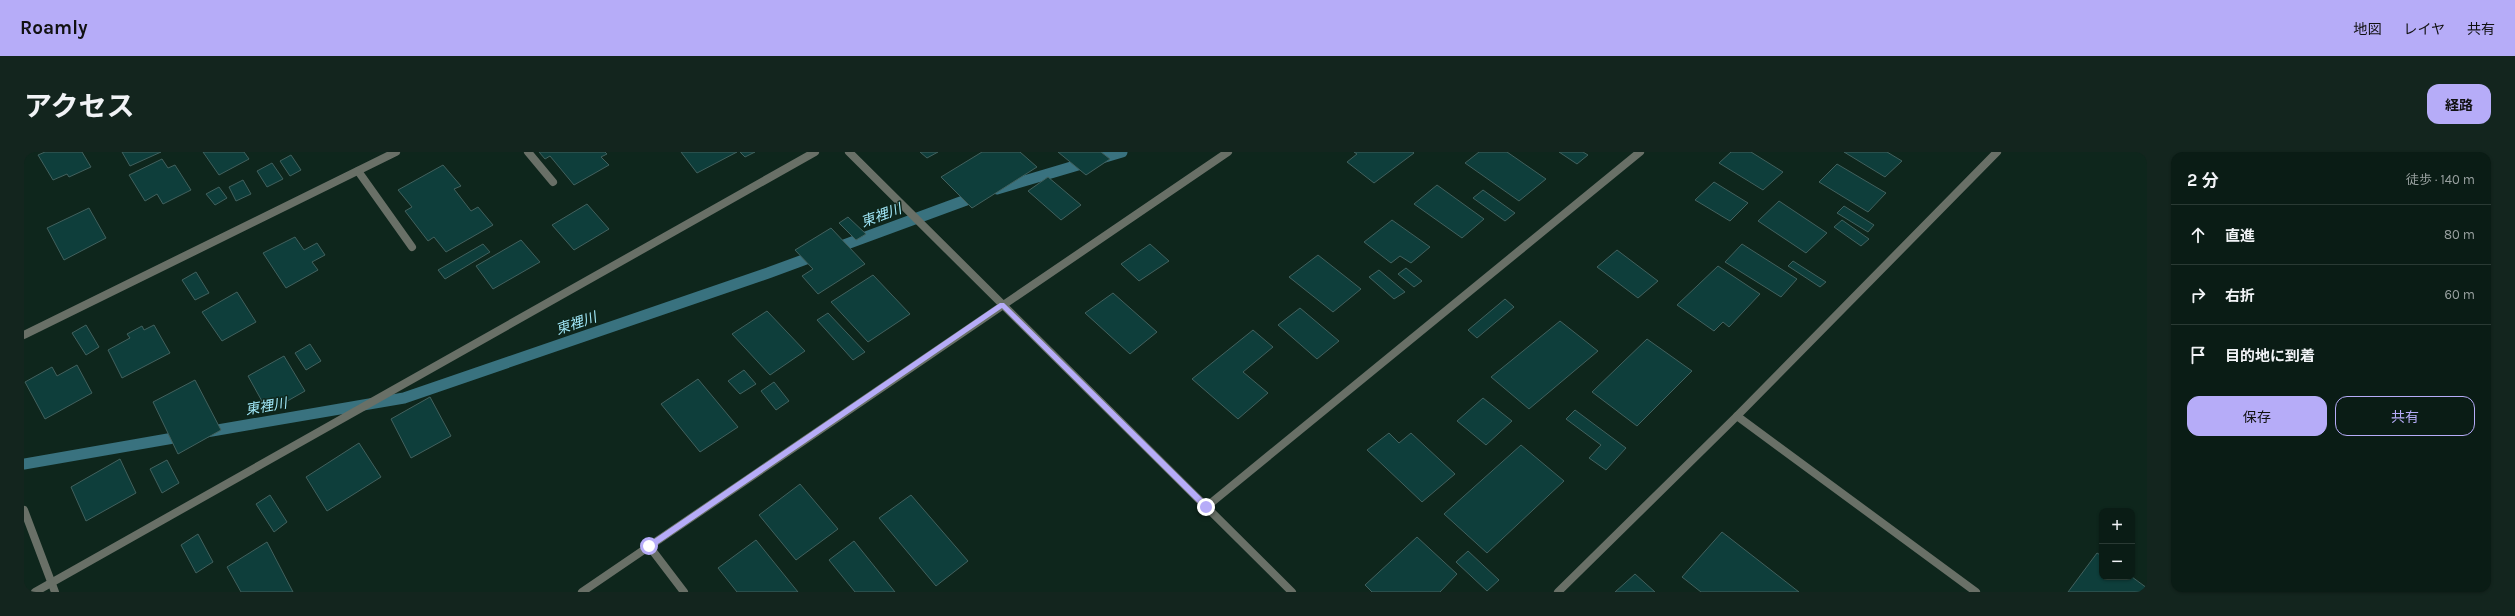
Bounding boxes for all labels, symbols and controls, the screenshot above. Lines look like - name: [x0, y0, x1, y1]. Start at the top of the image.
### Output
- text: Roamly: [20, 17, 87, 39]
- text: 地図: [2353, 21, 2381, 38]
- text: レイヤ: [2403, 21, 2445, 38]
- text: 共有: [2467, 21, 2495, 38]
- button: 経路: [2427, 84, 2491, 124]
- text: アクセス: [24, 90, 135, 123]
- text: 2 分: [2187, 170, 2219, 190]
- text: 徒歩 · 140 m: [2406, 172, 2475, 187]
- water label: 東裡川: [859, 200, 906, 231]
- icon: ahead: [2187, 224, 2209, 246]
- text: 直進: [2225, 227, 2255, 245]
- text: 80 m: [2444, 227, 2475, 242]
- icon: right: [2187, 284, 2209, 306]
- text: 右折: [2225, 287, 2255, 305]
- text: 60 m: [2445, 287, 2475, 302]
- water label: 東裡川: [554, 308, 601, 338]
- icon: arrive: [2187, 344, 2209, 366]
- text: 目的地に到着: [2225, 347, 2315, 365]
- water label: 東裡川: [244, 394, 290, 419]
- button: 保存: [2187, 396, 2327, 436]
- button: 共有: [2335, 396, 2475, 436]
- route end: [1197, 498, 1215, 516]
- map controls: [2099, 508, 2135, 580]
- button: +: [2099, 508, 2135, 544]
- route start: [640, 537, 658, 555]
- button: −: [2099, 544, 2135, 580]

